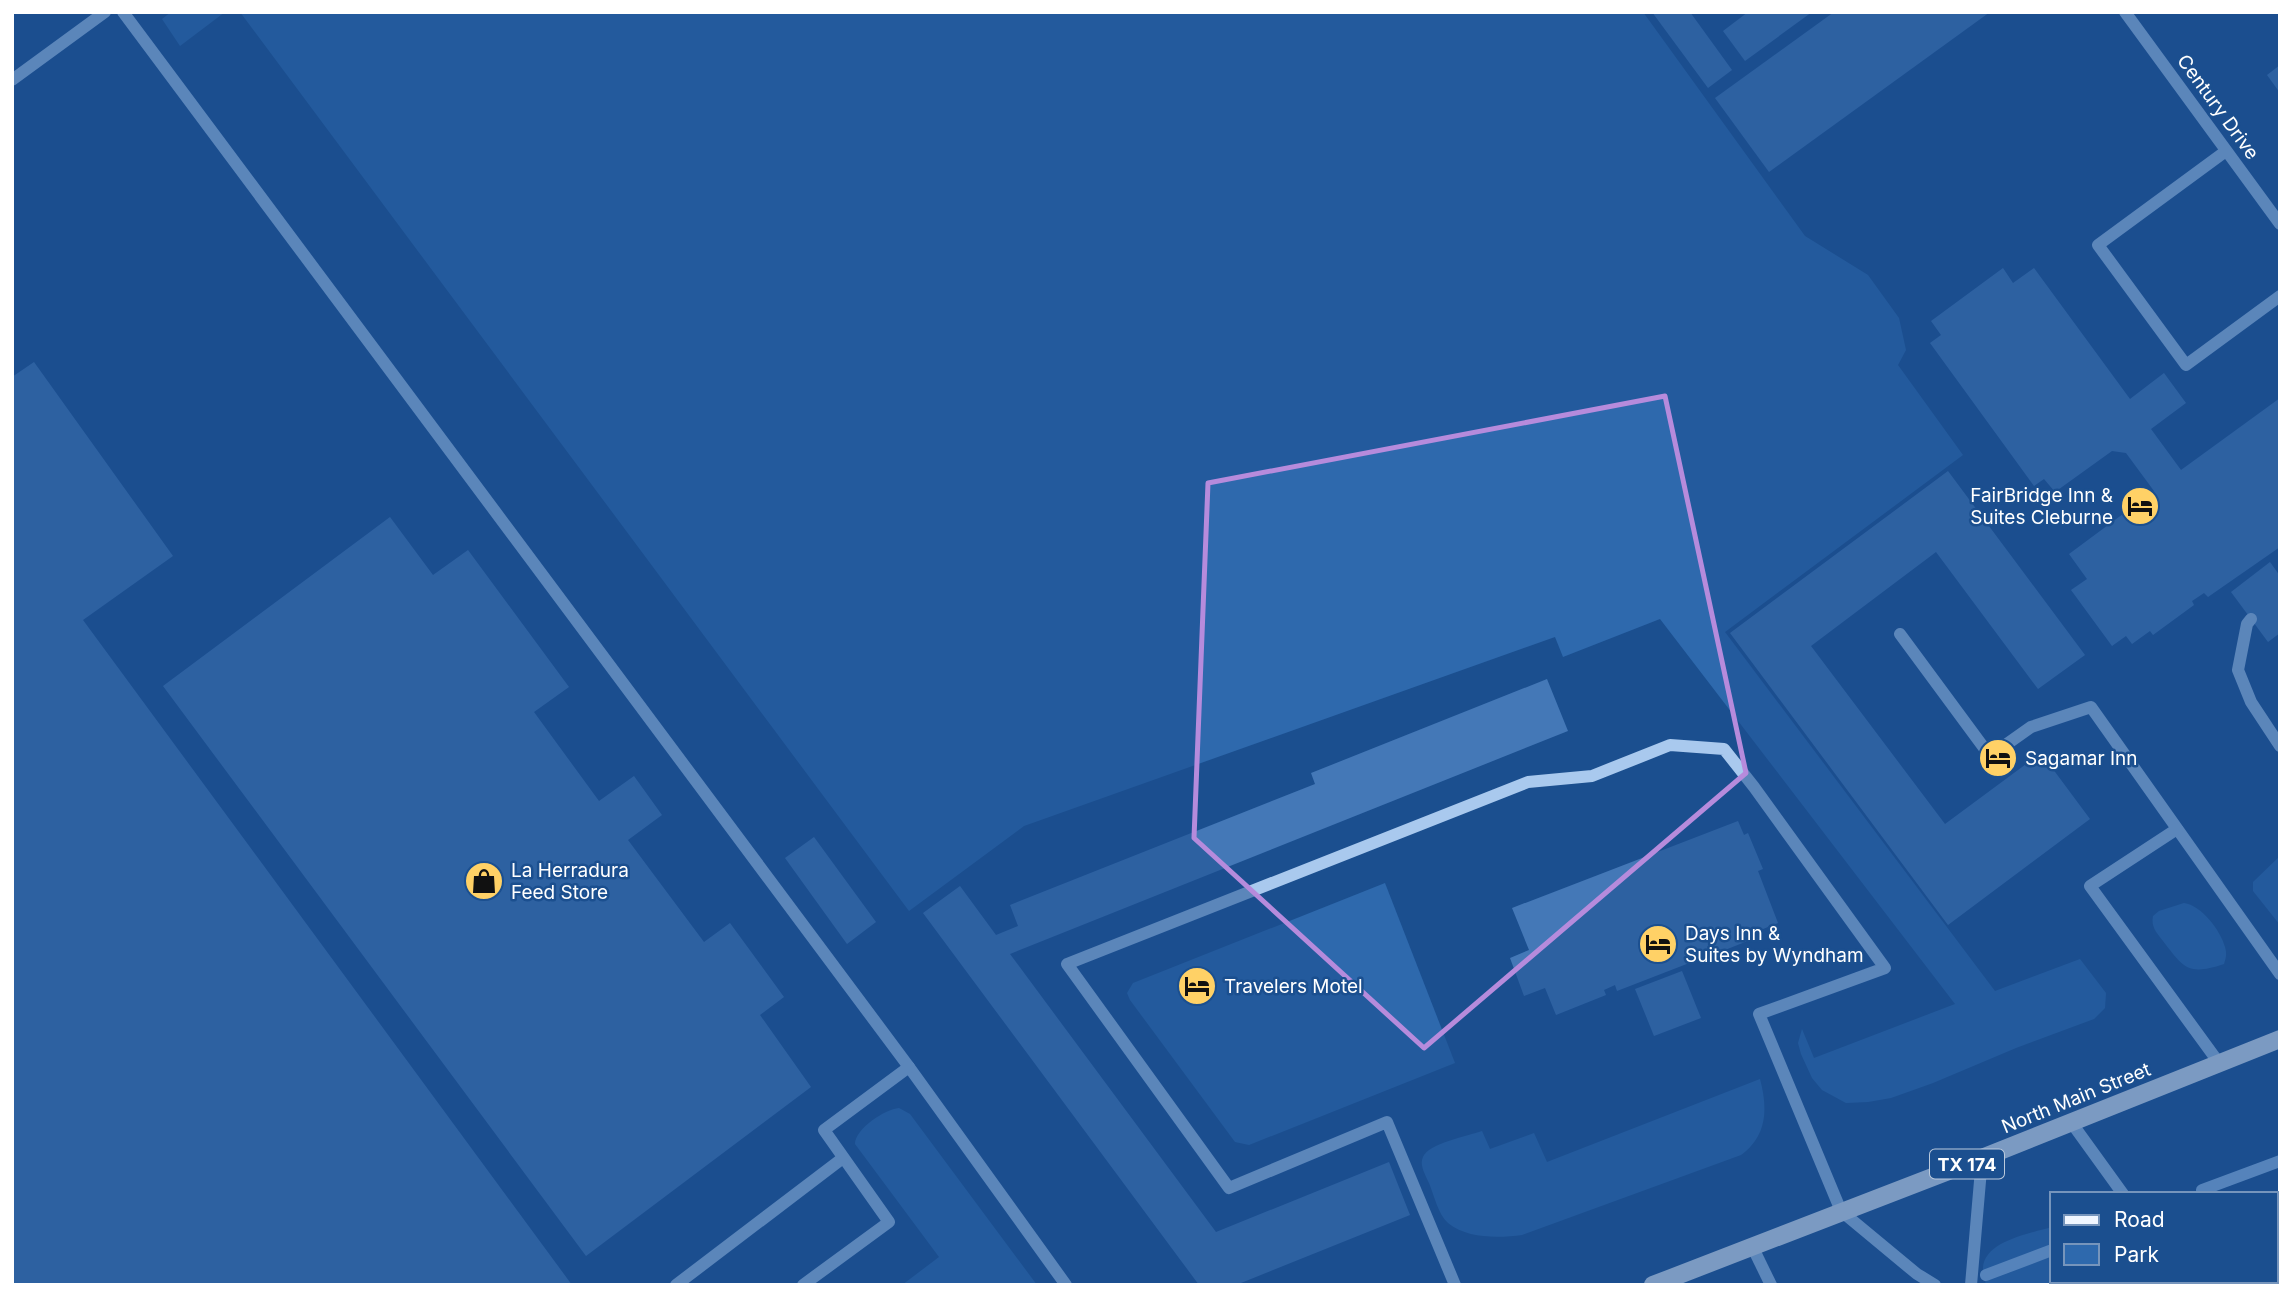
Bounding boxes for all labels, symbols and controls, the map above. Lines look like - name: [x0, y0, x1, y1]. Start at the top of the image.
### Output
- street label: Century Drive: [2172, 50, 2264, 164]
- place label: FairBridge Inn & Suites Cleburne: [1970, 484, 2113, 529]
- hotel icon: FairBridge Inn & Suites Cleburne: [2119, 485, 2161, 527]
- hotel icon: Sagamar Inn: [1977, 737, 2019, 779]
- place label: Sagamar Inn: [2025, 747, 2138, 770]
- place label: La Herradura Feed Store: [511, 859, 629, 904]
- shop icon: La Herradura Feed Store: [463, 860, 505, 902]
- place label: Days Inn & Suites by Wyndham: [1685, 922, 1864, 967]
- hotel icon: Days Inn & Suites by Wyndham: [1637, 923, 1679, 965]
- hotel icon: Travelers Motel: [1176, 965, 1218, 1007]
- place label: Travelers Motel: [1224, 975, 1363, 998]
- street label: North Main Street: [1998, 1058, 2154, 1138]
- road number: TX 174: [1930, 1149, 2004, 1178]
- legend: [2050, 1192, 2278, 1283]
- text: Road: [2114, 1207, 2165, 1232]
- text: Park: [2114, 1242, 2159, 1267]

